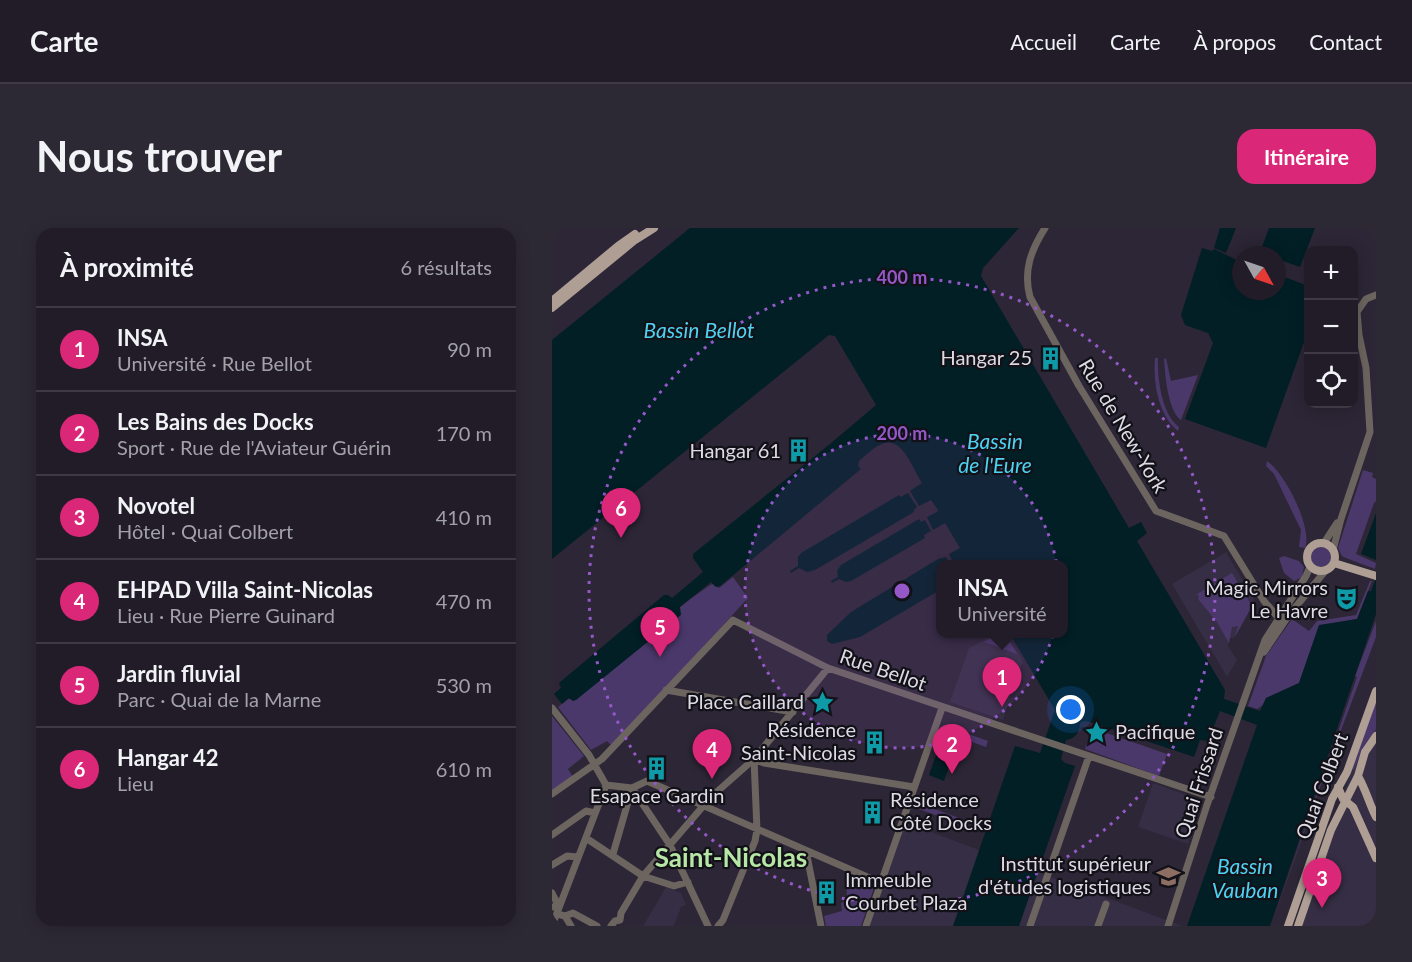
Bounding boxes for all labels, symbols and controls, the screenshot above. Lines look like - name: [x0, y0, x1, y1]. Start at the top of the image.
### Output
- text: Carte: [30, 24, 98, 58]
- text: Accueil: [1010, 29, 1077, 54]
- text: Carte: [1110, 29, 1161, 54]
- text: À propos: [1194, 29, 1276, 54]
- text: Contact: [1309, 29, 1382, 54]
- button: Itinéraire: [1237, 129, 1376, 184]
- text: Nous trouver: [36, 131, 282, 181]
- north arrow: [1232, 246, 1286, 300]
- map controls: [1304, 246, 1358, 408]
- button: +: [1304, 246, 1358, 300]
- text: À proximité: [60, 251, 194, 283]
- text: 6 résultats: [401, 255, 492, 279]
- text: 400 m: [877, 266, 927, 288]
- button: −: [1304, 300, 1358, 354]
- water label: Bassin Bellot: [643, 317, 755, 342]
- text: INSA: [117, 324, 168, 351]
- text: 1: [74, 337, 85, 361]
- text: 90 m: [447, 337, 492, 361]
- place label: Hangar 25: [940, 345, 1032, 369]
- building icon: Hangar 25: [1037, 345, 1063, 371]
- text: Université · Rue Bellot: [117, 351, 312, 375]
- street label: Rue de New-York: [1074, 354, 1174, 498]
- button: locate: [1304, 354, 1358, 408]
- text: Les Bains des Docks: [117, 408, 314, 435]
- text: 2: [74, 421, 85, 445]
- text: 170 m: [436, 421, 492, 445]
- text: 200 m: [877, 422, 927, 444]
- water label: Bassin de l'Eure: [958, 428, 1032, 477]
- text: Sport · Rue de l'Aviateur Guérin: [117, 435, 391, 459]
- place label: Hangar 61: [689, 438, 781, 462]
- building icon: Hangar 61: [786, 438, 812, 464]
- pin: 6: [602, 488, 640, 538]
- text: Novotel: [117, 492, 195, 519]
- text: 3: [74, 505, 85, 529]
- text: 410 m: [436, 505, 492, 529]
- text: Hôtel · Quai Colbert: [117, 519, 293, 543]
- popup: [936, 560, 1068, 638]
- text: INSA: [957, 574, 1008, 601]
- place label: Magic Mirrors Le Havre: [1205, 575, 1328, 622]
- text: EHPAD Villa Saint-Nicolas: [117, 576, 373, 603]
- centre of rings: [892, 581, 912, 601]
- theatre icon: Magic Mirrors Le Havre: [1333, 586, 1359, 612]
- text: 4: [74, 589, 85, 613]
- text: 470 m: [436, 589, 492, 613]
- text: Université: [957, 601, 1047, 625]
- text: Lieu · Rue Pierre Guinard: [117, 603, 335, 627]
- pin: 5: [640, 608, 680, 657]
- street label: Rue Bellot: [837, 643, 930, 695]
- pin: 1: [982, 658, 1022, 707]
- text: Jardin fluvial: [117, 660, 241, 687]
- text: 5: [74, 673, 85, 697]
- text: 530 m: [436, 673, 492, 697]
- text: Parc · Quai de la Marne: [117, 687, 321, 711]
- place label: Place Caillard: [687, 689, 804, 713]
- place icon: Place Caillard: [809, 689, 835, 715]
- your location: [1056, 695, 1085, 724]
- place label: Résidence Saint-Nicolas: [741, 717, 856, 764]
- place icon: Pacifique: [1084, 719, 1110, 745]
- place label: Pacifique: [1115, 719, 1195, 743]
- pin: 2: [932, 724, 972, 774]
- street label: Quai Frissard: [1169, 724, 1227, 841]
- building icon: Résidence Saint-Nicolas: [861, 729, 887, 755]
- street label: Quai Colbert: [1290, 729, 1352, 842]
- pin: 4: [692, 730, 732, 779]
- text: Hangar 42: [117, 744, 219, 771]
- building icon: Esapace Gardin: [644, 755, 670, 781]
- text: 6: [74, 757, 85, 781]
- text: 610 m: [436, 757, 492, 781]
- text: Lieu: [117, 771, 154, 795]
- place label: Esapace Gardin: [590, 783, 724, 807]
- place label: Résidence Côté Docks: [890, 787, 992, 834]
- building icon: Résidence Côté Docks: [859, 799, 885, 825]
- district label: Saint-Nicolas: [655, 841, 807, 873]
- place label: Institut supérieur d'études logistiques: [978, 851, 1152, 898]
- water label: Bassin Vauban: [1212, 853, 1278, 902]
- pin: 3: [1302, 858, 1342, 908]
- school or university icon: Institut supérieur d'études logistiques: [1156, 863, 1182, 889]
- place label: Immeuble Courbet Plaza: [845, 867, 968, 914]
- building icon: Immeuble Courbet Plaza: [814, 879, 840, 905]

